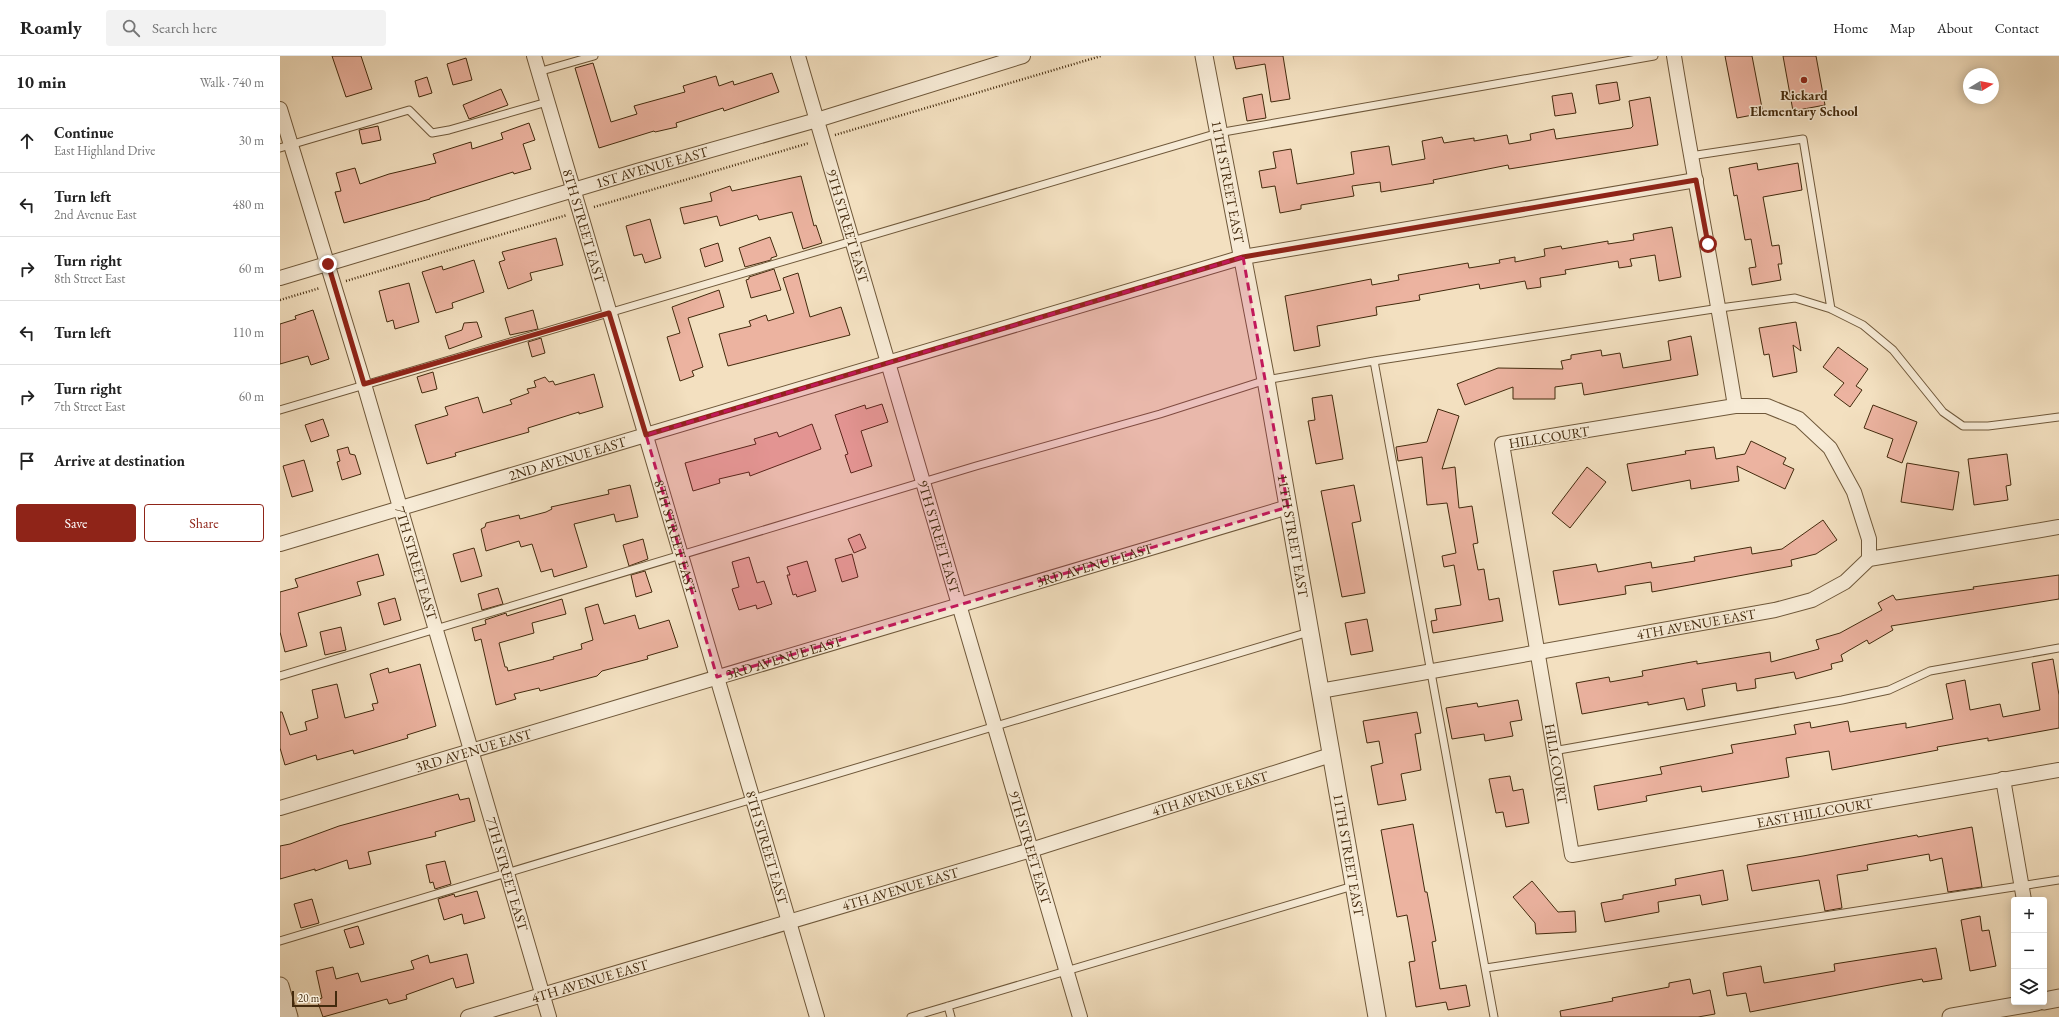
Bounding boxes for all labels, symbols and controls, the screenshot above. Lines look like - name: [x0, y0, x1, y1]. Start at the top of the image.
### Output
- search box: [106, 10, 386, 46]
- text: Roamly: [20, 15, 82, 40]
- icon: search: [120, 17, 142, 39]
- text: Search here: [152, 18, 217, 37]
- text: Home: [1833, 19, 1868, 37]
- text: Map: [1890, 19, 1915, 37]
- text: About: [1937, 19, 1973, 37]
- text: Contact: [1995, 19, 2039, 37]
- north arrow: [1963, 68, 1999, 104]
- text: 10 min: [16, 71, 66, 93]
- text: Walk · 740 m: [200, 74, 264, 91]
- marker: Rickard Elementary School: [1799, 75, 1809, 85]
- place label: Rickard Elementary School: [1750, 86, 1858, 120]
- street label: 11TH STREET EAST: [1208, 119, 1249, 245]
- text: Continue: [54, 123, 114, 142]
- icon: ahead: [16, 130, 38, 152]
- text: 30 m: [239, 132, 264, 149]
- text: East Highland Drive: [54, 142, 155, 159]
- street label: 1ST AVENUE EAST: [593, 142, 711, 192]
- street label: 8TH STREET EAST: [559, 167, 609, 285]
- street label: 9TH STREET EAST: [823, 167, 873, 285]
- text: Turn left: [54, 187, 111, 206]
- icon: left: [16, 194, 38, 216]
- text: 480 m: [233, 196, 264, 213]
- text: 2nd Avenue East: [54, 206, 137, 223]
- route start: [1699, 235, 1717, 253]
- text: Turn right: [54, 251, 122, 270]
- route end: [319, 255, 337, 273]
- icon: right: [16, 258, 38, 280]
- text: 60 m: [239, 260, 264, 277]
- text: 8th Street East: [54, 270, 125, 287]
- icon: left: [16, 322, 38, 344]
- text: Turn left: [54, 323, 111, 342]
- text: 110 m: [233, 324, 264, 341]
- text: Turn right: [54, 379, 122, 398]
- icon: right: [16, 386, 38, 408]
- text: 60 m: [239, 388, 264, 405]
- text: 7th Street East: [54, 398, 125, 415]
- street label: HILLCOURT: [1507, 422, 1591, 452]
- street label: 2ND AVENUE EAST: [507, 432, 629, 484]
- icon: arrive: [16, 450, 38, 472]
- text: Arrive at destination: [54, 451, 185, 470]
- street label: 11TH STREET EAST: [1274, 473, 1313, 599]
- street label: 8TH STREET EAST: [650, 478, 701, 596]
- street label: 9TH STREET EAST: [914, 478, 964, 596]
- button: Save: [16, 504, 136, 542]
- button: Share: [144, 504, 264, 542]
- street label: 7TH STREET EAST: [391, 504, 442, 623]
- street label: 3RD AVENUE EAST: [1034, 539, 1156, 591]
- street label: 4TH AVENUE EAST: [1635, 604, 1758, 644]
- street label: 3RD AVENUE EAST: [724, 631, 845, 683]
- street label: HILLCOURT: [1541, 722, 1572, 806]
- street label: 3RD AVENUE EAST: [413, 724, 535, 776]
- street label: 4TH AVENUE EAST: [1150, 766, 1271, 820]
- street label: 8TH STREET EAST: [742, 788, 792, 907]
- street label: 9TH STREET EAST: [1005, 789, 1056, 907]
- street label: 11TH STREET EAST: [1329, 792, 1368, 918]
- street label: EAST HILLCOURT: [1755, 794, 1875, 832]
- street label: 7TH STREET EAST: [482, 815, 533, 934]
- street label: 4TH AVENUE EAST: [840, 863, 962, 915]
- map controls: [2011, 897, 2047, 1005]
- button: +: [2011, 897, 2047, 933]
- button: −: [2011, 933, 2047, 969]
- street label: 4TH AVENUE EAST: [529, 955, 651, 1007]
- button: layers: [2011, 969, 2047, 1005]
- scale bar: [292, 989, 337, 1008]
- text: 20 m: [298, 991, 319, 1005]

